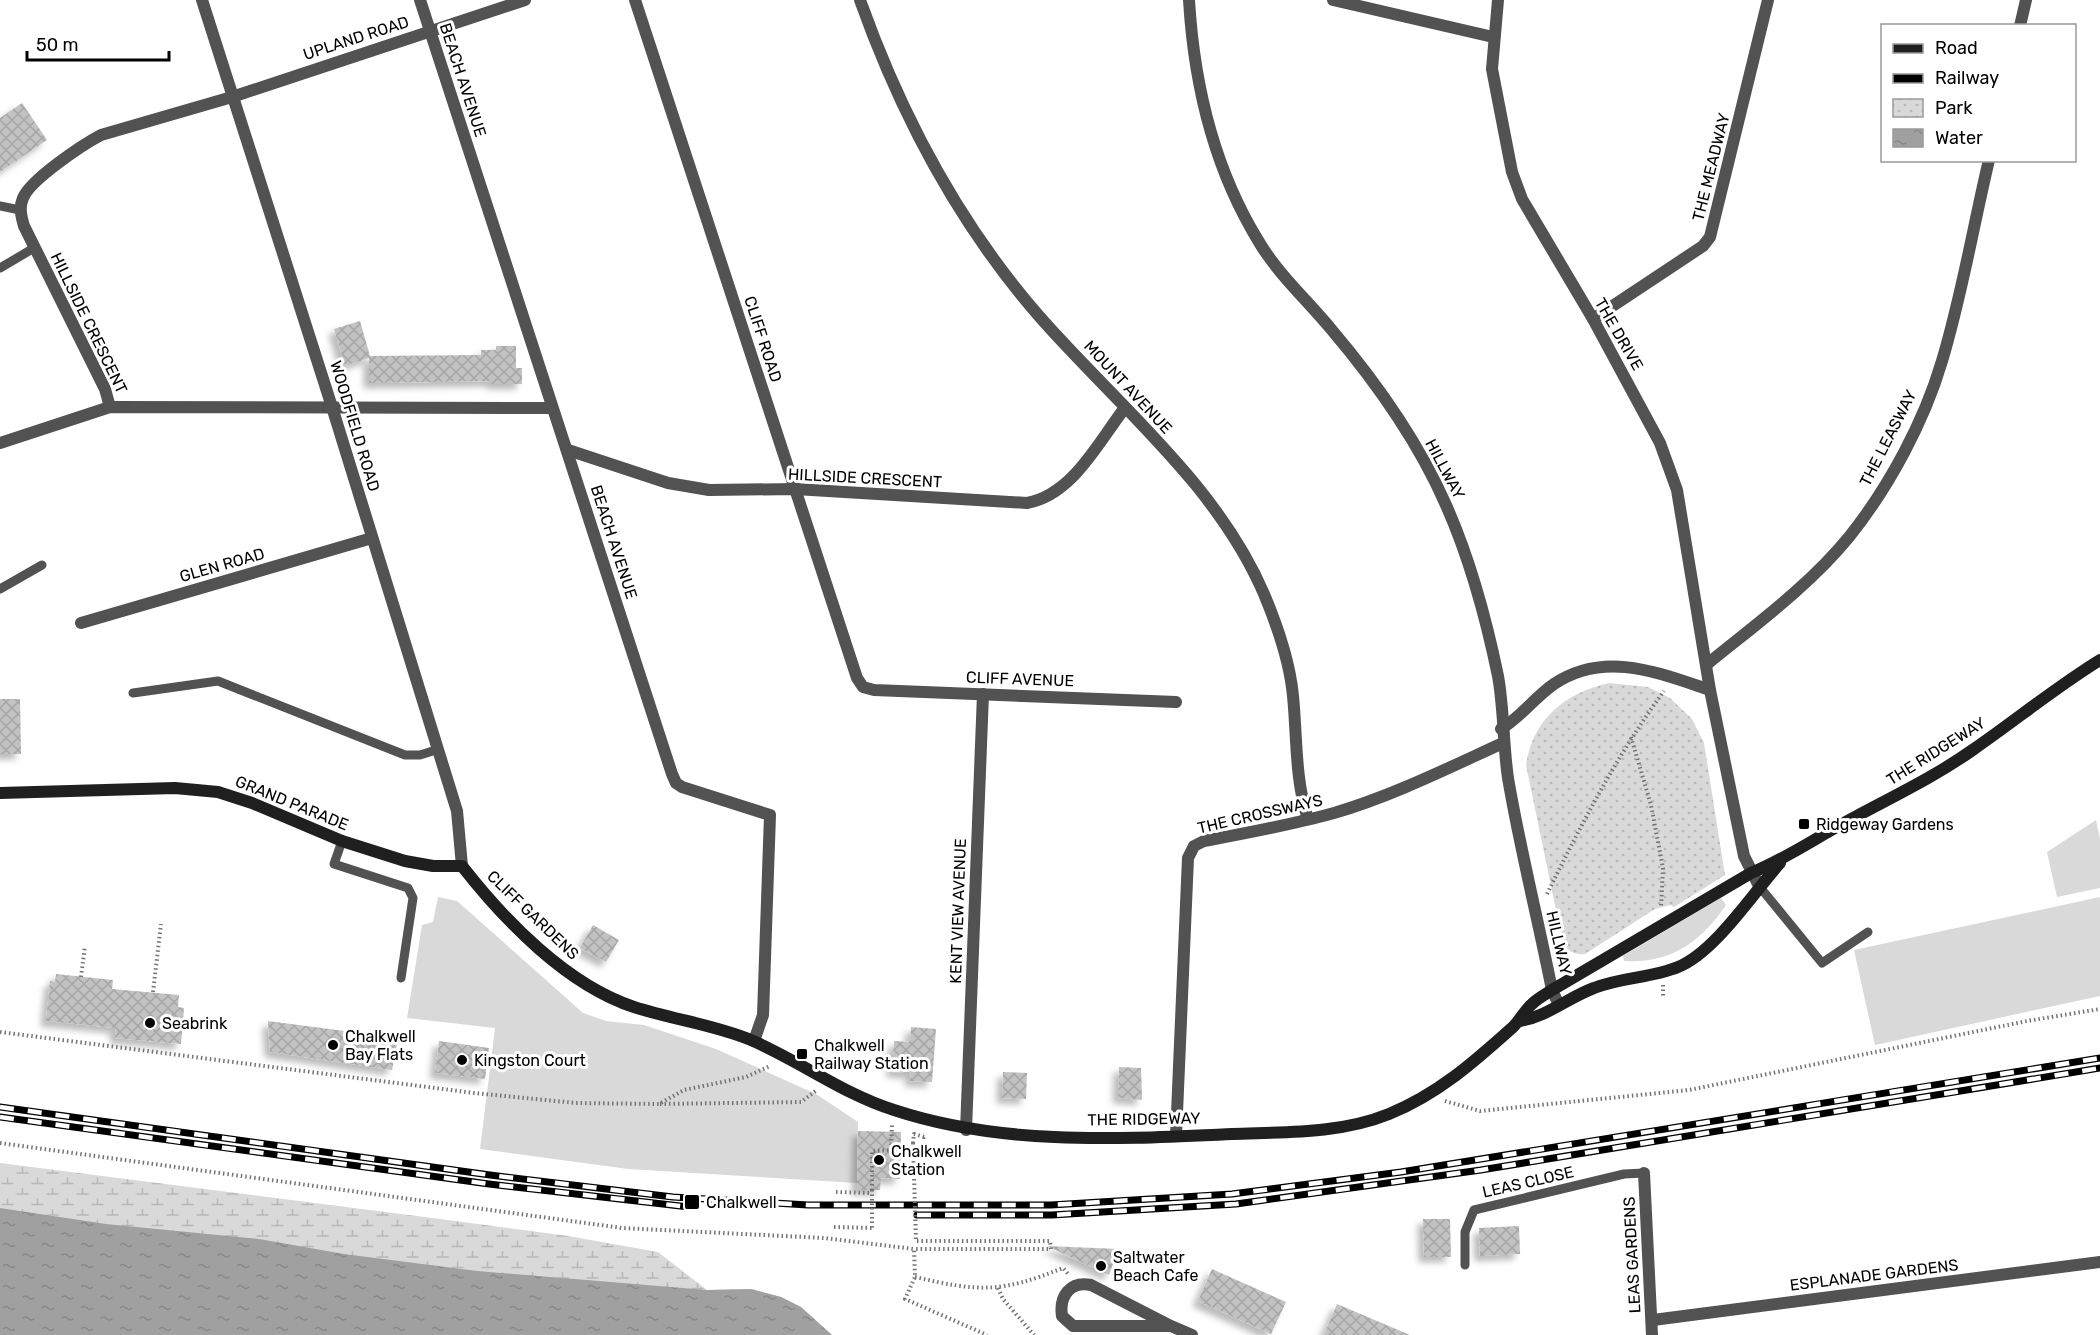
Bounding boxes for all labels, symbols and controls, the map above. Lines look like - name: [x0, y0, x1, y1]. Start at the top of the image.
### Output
- street label: UPLAND ROAD: [301, 12, 411, 64]
- street label: BEACH AVENUE: [436, 21, 490, 139]
- scale bar: [27, 24, 170, 62]
- legend: [1881, 24, 2076, 162]
- text: 50 m: [36, 34, 79, 56]
- text: Road: [1935, 37, 1978, 59]
- text: Railway: [1935, 67, 1999, 89]
- text: Park: [1935, 97, 1973, 119]
- street label: THE MEADWAY: [1688, 111, 1734, 223]
- text: Water: [1935, 127, 1983, 149]
- street label: HILLSIDE CRESCENT: [47, 249, 131, 397]
- street label: CLIFF ROAD: [740, 294, 786, 384]
- street label: THE DRIVE: [1591, 294, 1647, 374]
- street label: MOUNT AVENUE: [1080, 336, 1176, 438]
- street label: WOODFIELD ROAD: [326, 358, 384, 494]
- street label: THE LEASWAY: [1856, 387, 1920, 489]
- street label: HILLWAY: [1421, 436, 1469, 502]
- street label: HILLSIDE CRESCENT: [787, 464, 943, 492]
- street label: BEACH AVENUE: [587, 483, 641, 601]
- street label: GLEN ROAD: [177, 544, 267, 586]
- street label: CLIFF AVENUE: [966, 668, 1074, 690]
- street label: THE RIDGEWAY: [1883, 713, 1989, 789]
- street label: GRAND PARADE: [233, 772, 351, 834]
- street label: THE CROSSWAYS: [1196, 790, 1324, 838]
- place label: Ridgeway Gardens: [1816, 815, 1954, 834]
- marker: Ridgeway Gardens: [1797, 817, 1811, 831]
- street label: KENT VIEW AVENUE: [946, 838, 970, 984]
- street label: CLIFF GARDENS: [483, 866, 583, 964]
- street label: HILLWAY: [1542, 909, 1576, 977]
- place label: Seabrink: [162, 1014, 228, 1033]
- marker: Seabrink: [143, 1016, 157, 1030]
- place label: Chalkwell Bay Flats: [345, 1027, 416, 1064]
- place label: Chalkwell Railway Station: [814, 1036, 929, 1073]
- marker: Chalkwell Bay Flats: [326, 1038, 340, 1052]
- marker: Chalkwell Railway Station: [795, 1047, 809, 1061]
- place label: Kingston Court: [474, 1051, 586, 1070]
- marker: Kingston Court: [455, 1053, 469, 1067]
- street label: THE RIDGEWAY: [1087, 1109, 1201, 1129]
- place label: Chalkwell Station: [891, 1142, 962, 1179]
- marker: Chalkwell Station: [872, 1153, 886, 1167]
- street label: LEAS CLOSE: [1480, 1162, 1576, 1202]
- marker: Chalkwell: [683, 1193, 701, 1211]
- place label: Chalkwell: [706, 1193, 777, 1212]
- street label: LEAS GARDENS: [1619, 1196, 1645, 1314]
- place label: Saltwater Beach Cafe: [1113, 1248, 1198, 1285]
- street label: ESPLANADE GARDENS: [1789, 1255, 1959, 1295]
- marker: Saltwater Beach Cafe: [1094, 1259, 1108, 1273]

